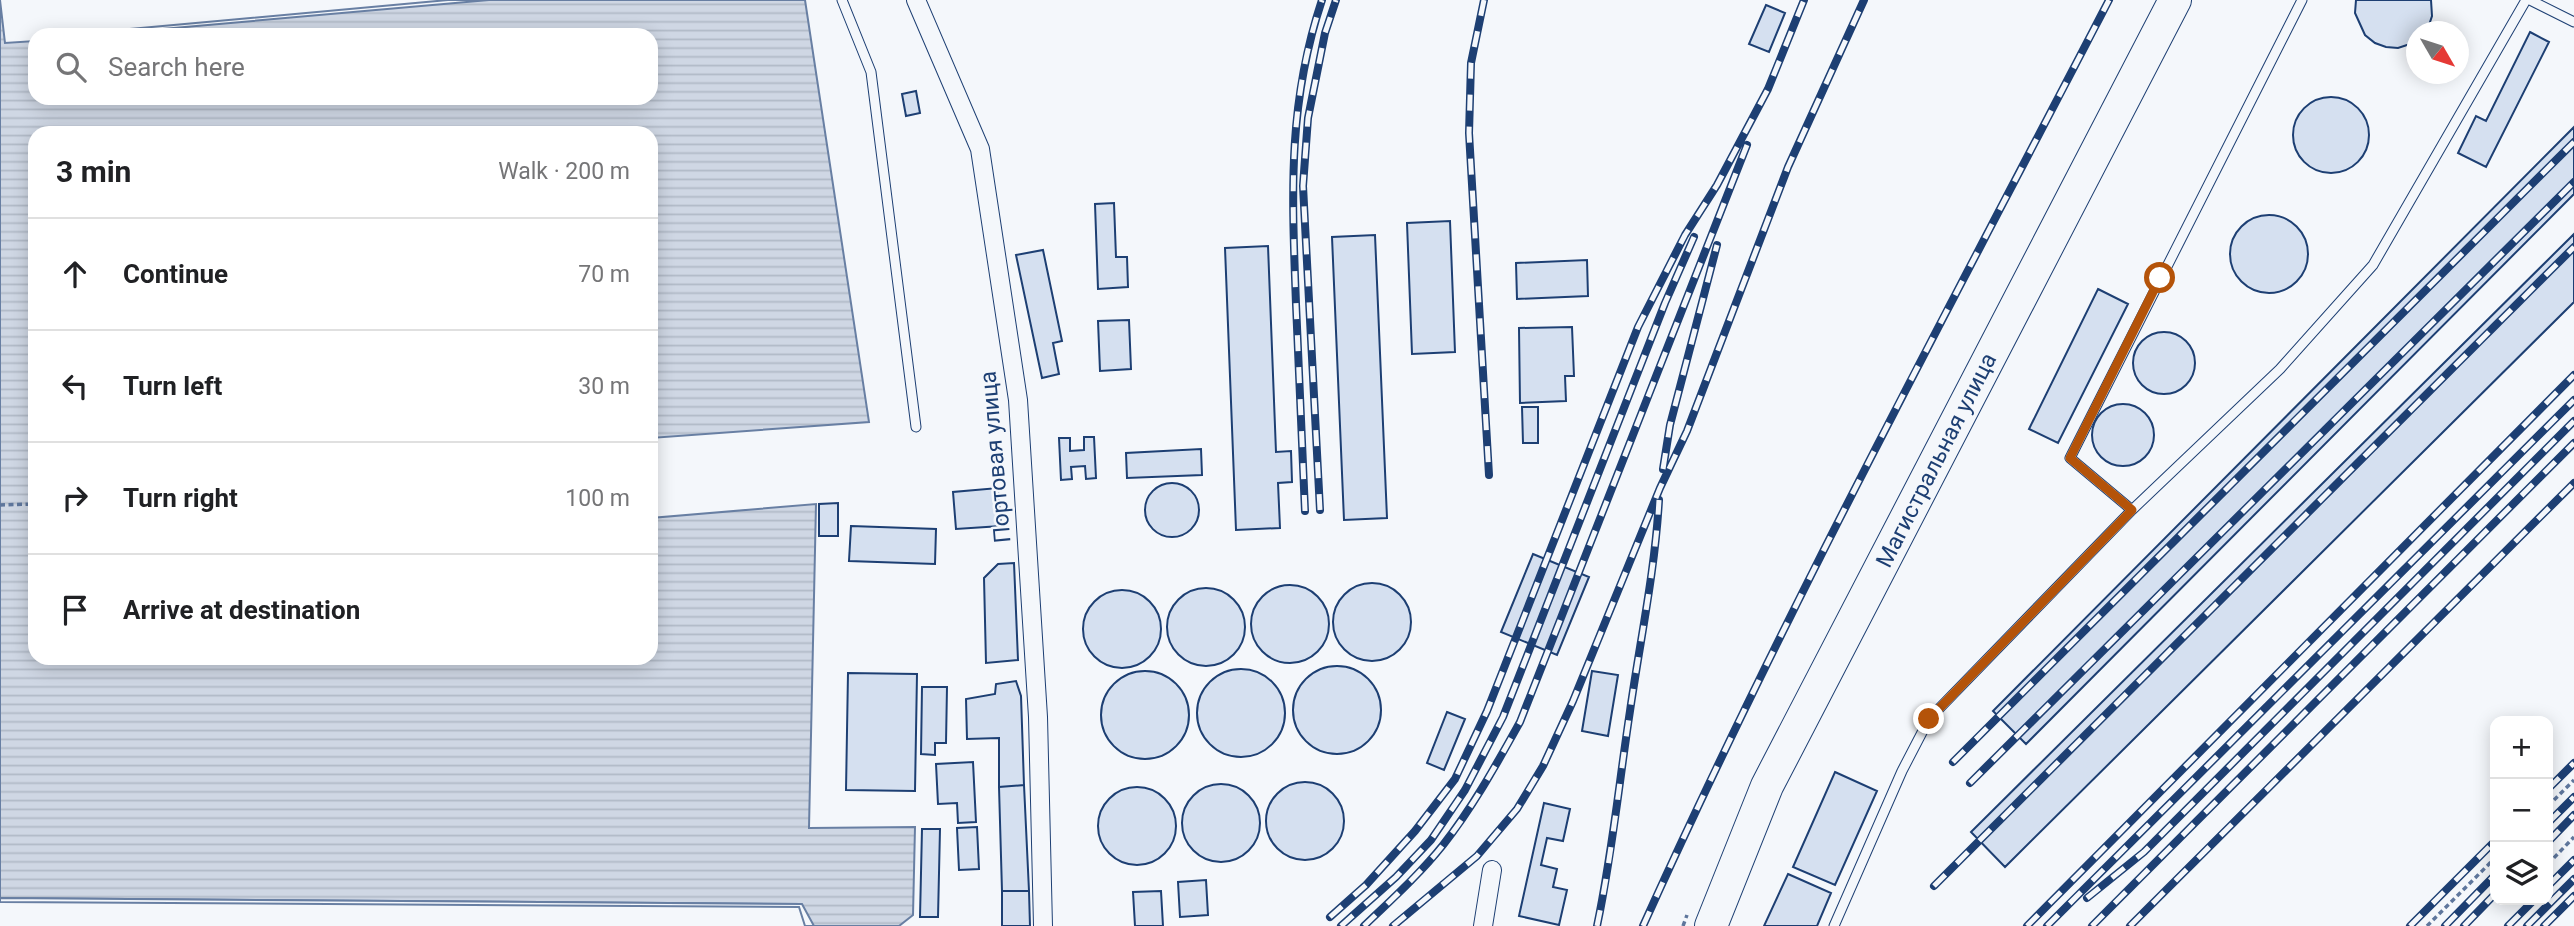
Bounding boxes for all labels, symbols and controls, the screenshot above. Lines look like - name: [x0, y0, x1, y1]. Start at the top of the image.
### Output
- north arrow: [2406, 21, 2469, 84]
- search box: [28, 28, 658, 105]
- icon: search: [52, 48, 90, 86]
- text: Search here: [108, 52, 245, 82]
- text: 3 min: [56, 154, 131, 189]
- text: Walk · 200 m: [498, 158, 630, 185]
- icon: ahead: [56, 255, 94, 293]
- text: Continue: [123, 259, 228, 289]
- text: 70 m: [578, 261, 630, 288]
- route start: [2144, 262, 2175, 293]
- street label: Магистральная улица: [1871, 348, 2002, 572]
- icon: left: [56, 367, 94, 405]
- street label: Портовая улица: [975, 370, 1016, 544]
- text: Turn left: [123, 371, 222, 401]
- text: 30 m: [578, 373, 630, 400]
- icon: right: [56, 479, 94, 517]
- text: Turn right: [123, 483, 238, 513]
- text: 100 m: [565, 485, 630, 512]
- icon: arrive: [56, 591, 94, 629]
- text: Arrive at destination: [123, 595, 360, 625]
- route end: [1913, 703, 1944, 734]
- map controls: [2490, 716, 2553, 905]
- button: +: [2490, 716, 2553, 779]
- button: −: [2490, 779, 2553, 842]
- button: layers: [2490, 842, 2553, 905]

